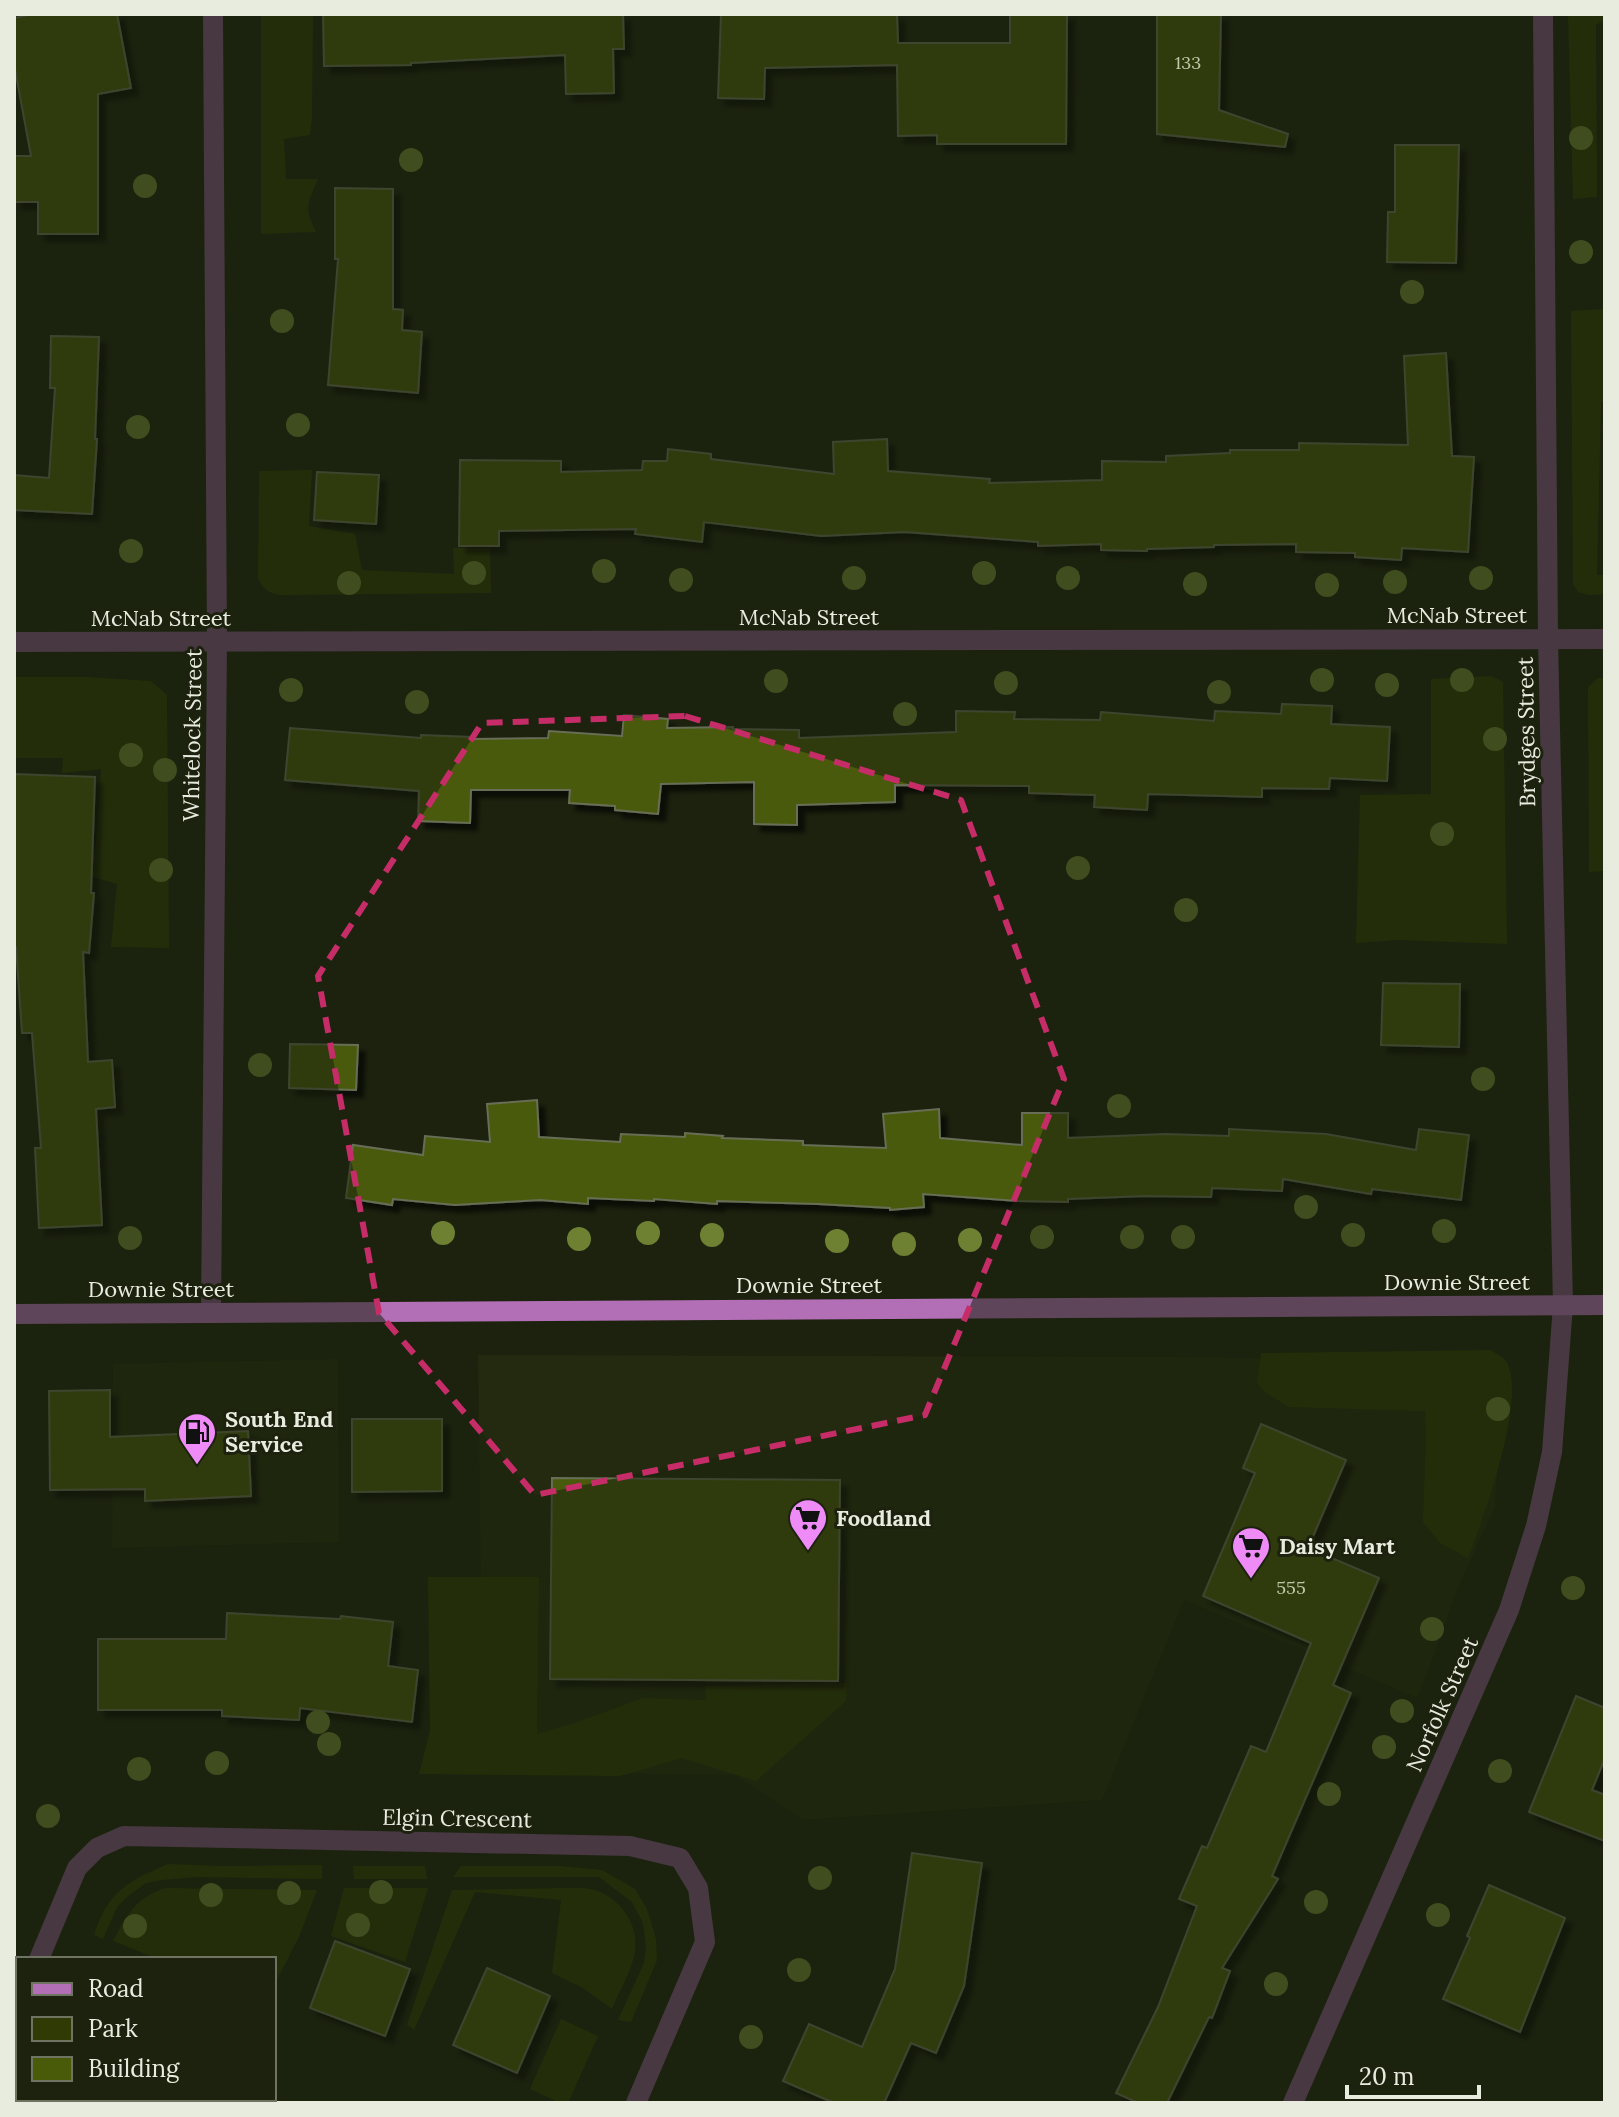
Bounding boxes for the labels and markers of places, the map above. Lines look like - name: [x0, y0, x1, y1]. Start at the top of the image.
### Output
- place label: South End Service: [225, 1405, 333, 1458]
- fuel station icon: South End Service: [176, 1411, 218, 1466]
- supermarket icon: Foodland: [787, 1497, 829, 1552]
- place label: Foodland: [836, 1504, 931, 1532]
- supermarket icon: Daisy Mart: [1230, 1525, 1272, 1580]
- place label: Daisy Mart: [1279, 1532, 1396, 1560]

